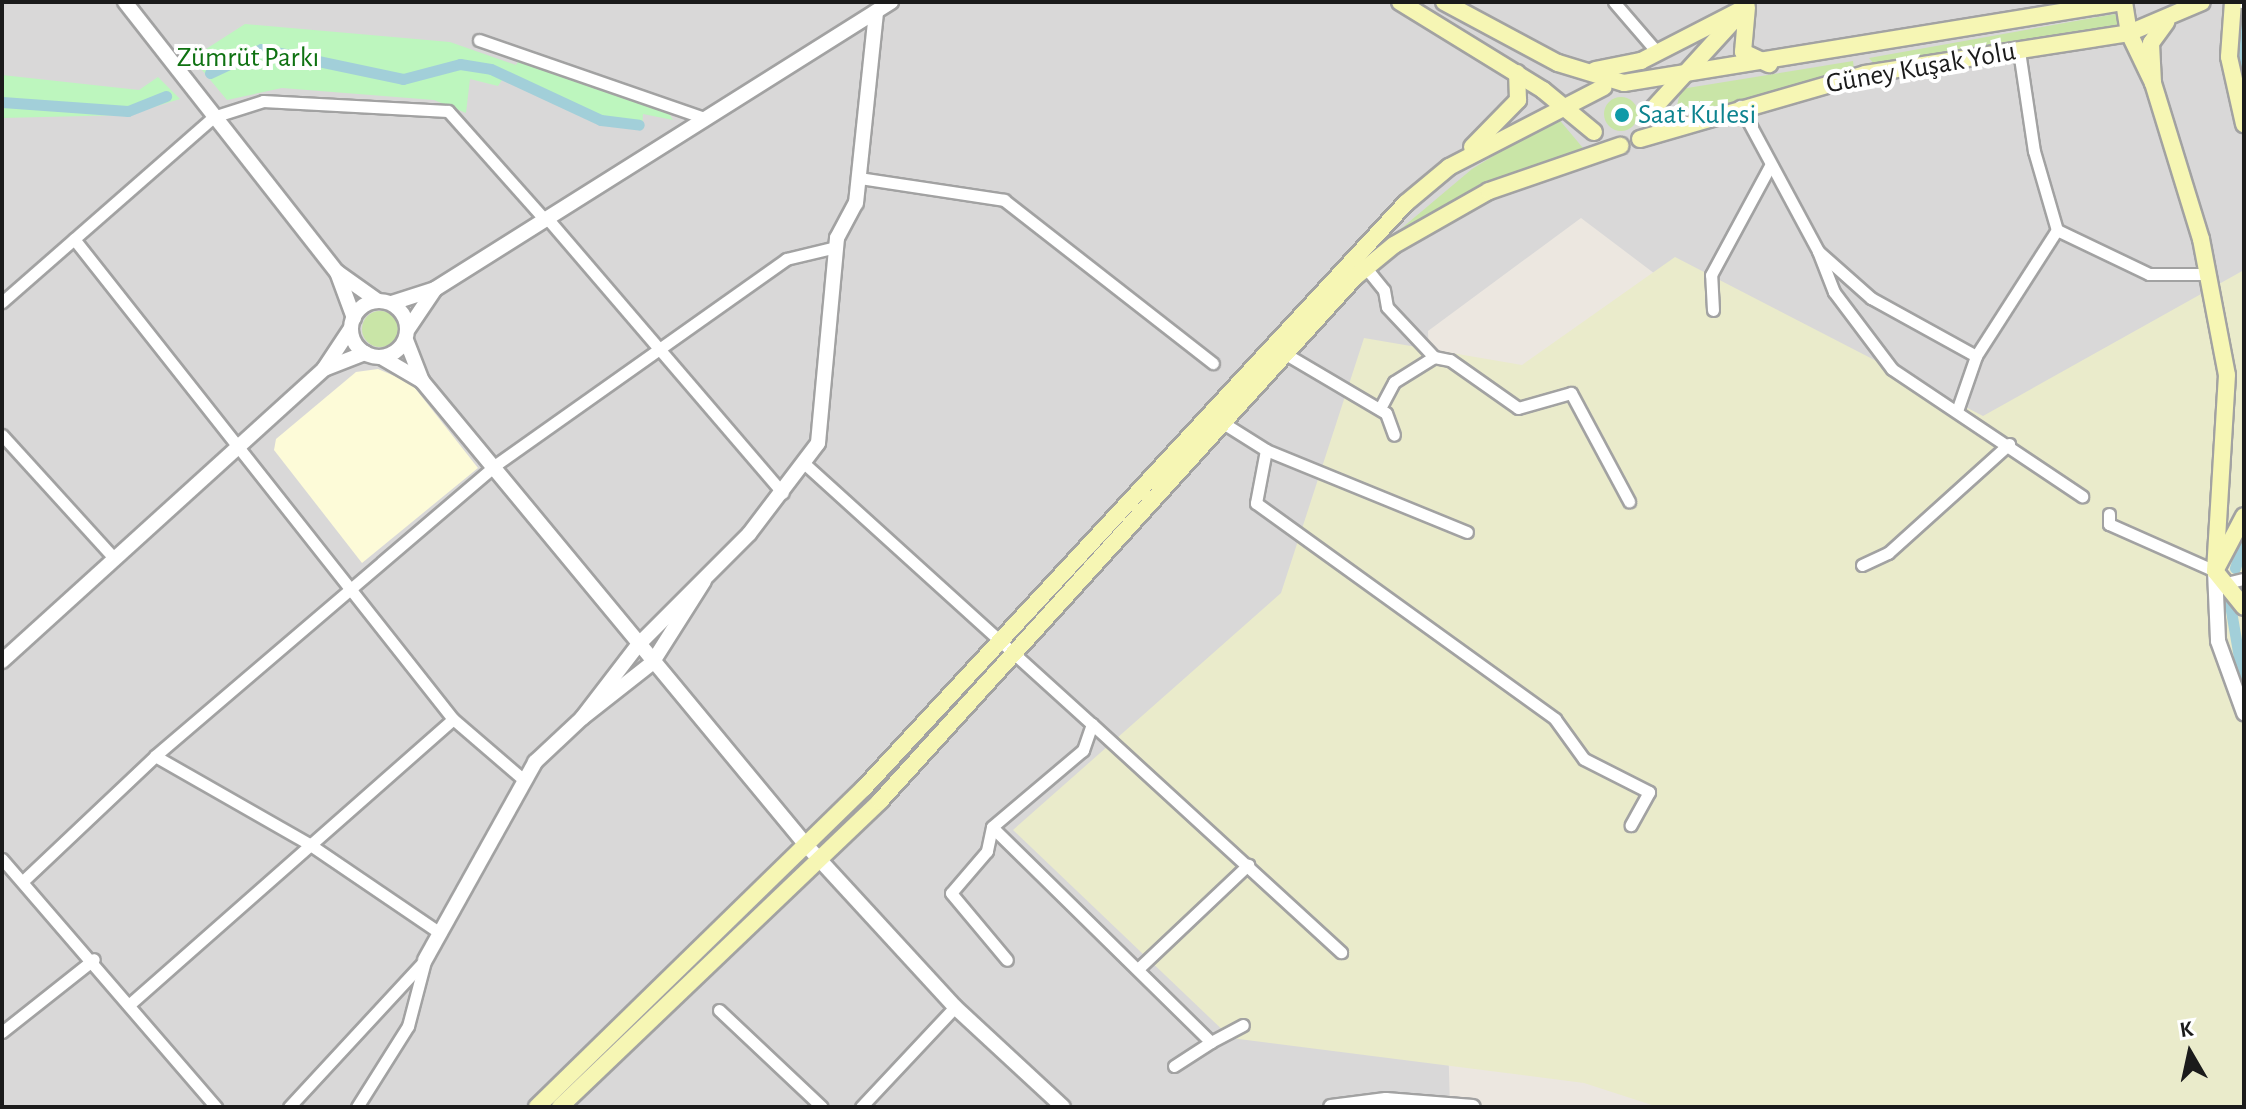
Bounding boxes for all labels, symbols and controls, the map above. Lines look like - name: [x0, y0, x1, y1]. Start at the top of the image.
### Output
- street label: Güney Kuşak Yolu: [1824, 35, 2018, 101]
- park label: Zümrüt Parkı: [177, 41, 319, 75]
- place label: Saat Kulesi: [1638, 98, 1756, 132]
- marker: Saat Kulesi: [1613, 106, 1631, 124]
- north arrow: [2150, 1013, 2230, 1093]
- text: K: [2178, 1017, 2194, 1041]

